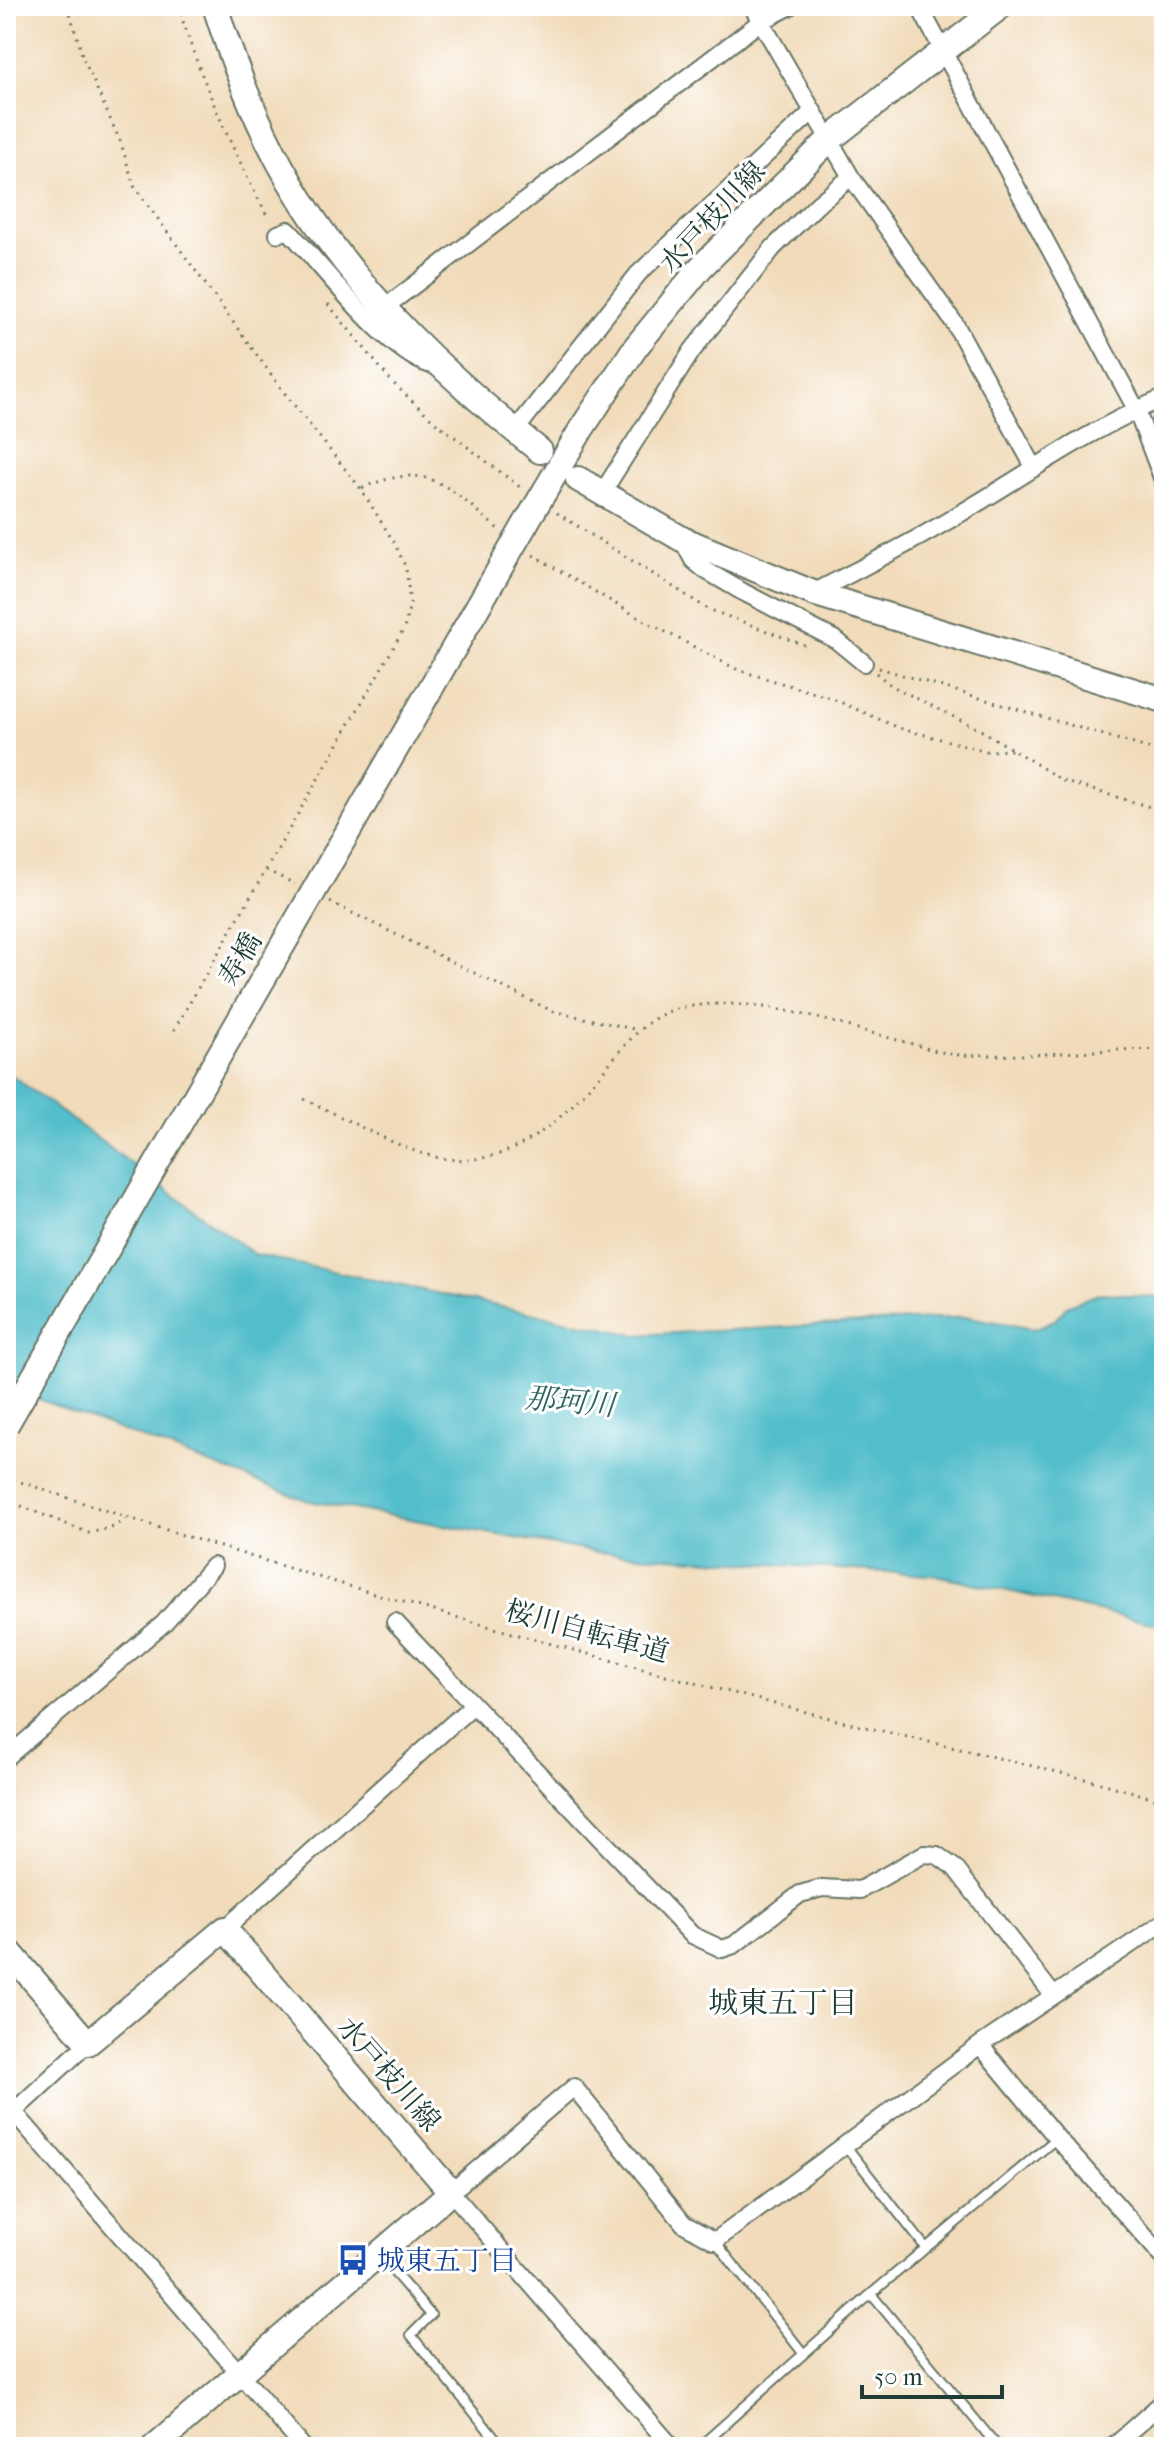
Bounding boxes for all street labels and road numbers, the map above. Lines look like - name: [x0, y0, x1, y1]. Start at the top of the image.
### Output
- street label: 水戸枝川線: [652, 155, 772, 279]
- street label: 寿橋: [212, 926, 268, 992]
- street label: 桜川自転車道: [502, 1593, 672, 1669]
- street label: 水戸枝川線: [331, 2010, 447, 2138]

